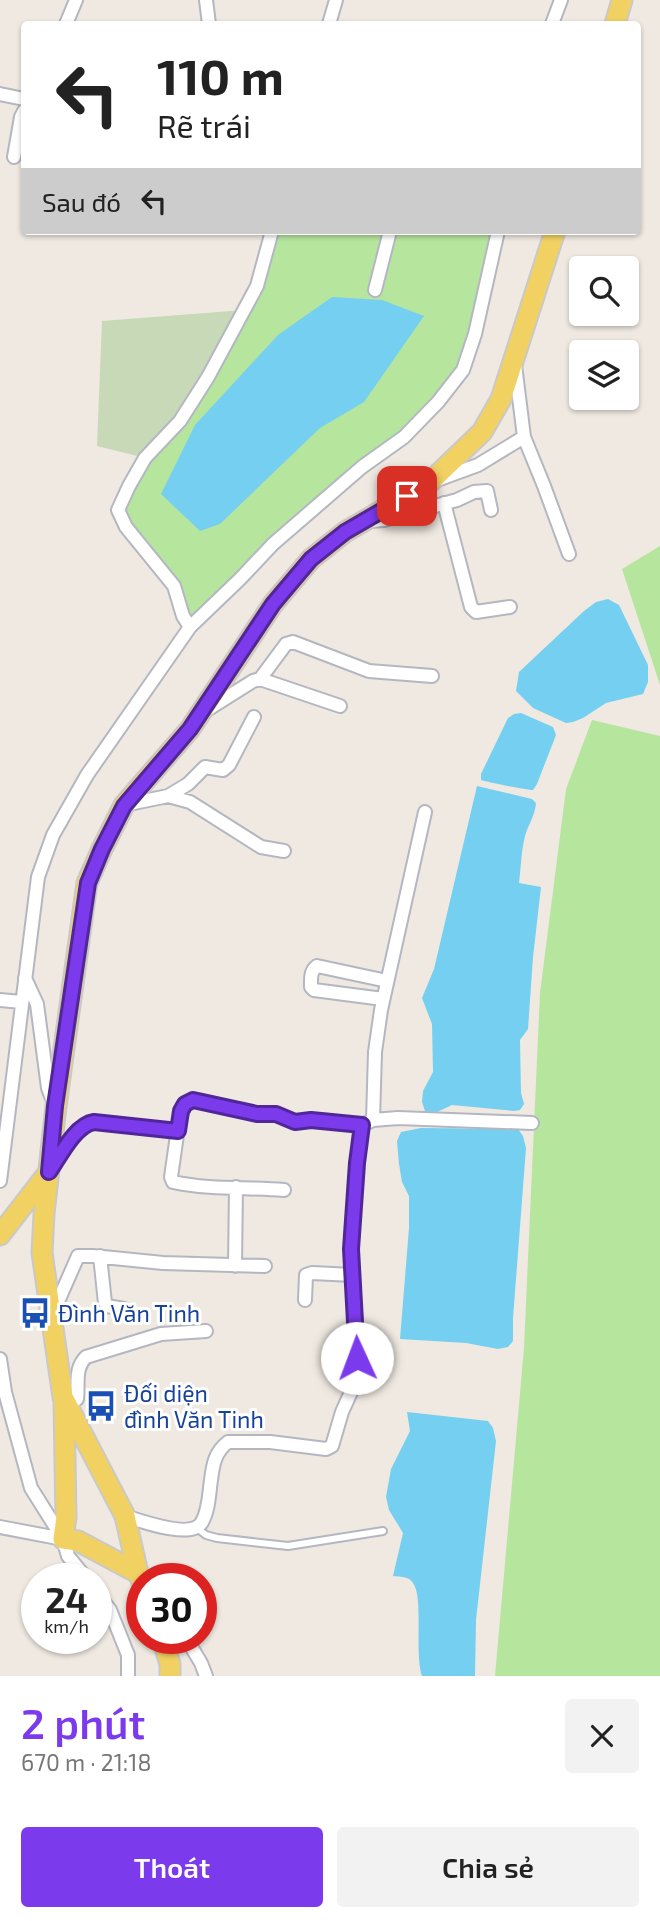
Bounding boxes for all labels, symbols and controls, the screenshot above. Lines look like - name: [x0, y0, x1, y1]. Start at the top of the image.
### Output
- text: 110 m: [157, 46, 284, 105]
- icon: left: [42, 49, 133, 140]
- text: Rẽ trái: [157, 106, 251, 144]
- icon: left: [135, 182, 173, 220]
- text: Sau đó: [42, 186, 121, 217]
- map controls: [569, 256, 639, 410]
- button: search: [569, 256, 639, 326]
- button: layers: [569, 340, 639, 410]
- pin: [377, 466, 437, 526]
- icon: arrive: [388, 477, 426, 515]
- bus stop icon: Đình Văn Tinh: [18, 1296, 52, 1330]
- place label: Đình Văn Tinh: [58, 1299, 200, 1327]
- position arrow: [320, 1321, 394, 1395]
- place label: Đối diện đình Văn Tinh: [124, 1379, 264, 1433]
- bus stop icon: Đối diện đình Văn Tinh: [84, 1389, 118, 1423]
- speed limit sign: 30: [126, 1563, 217, 1654]
- text: 24: [45, 1578, 88, 1620]
- text: km/h: [44, 1615, 89, 1637]
- text: 2 phút: [21, 1697, 145, 1747]
- button: close: [565, 1699, 639, 1773]
- text: 670 m · 21:18: [21, 1748, 151, 1776]
- button: Thoát: [21, 1827, 323, 1907]
- button: Chia sẻ: [337, 1827, 639, 1907]

